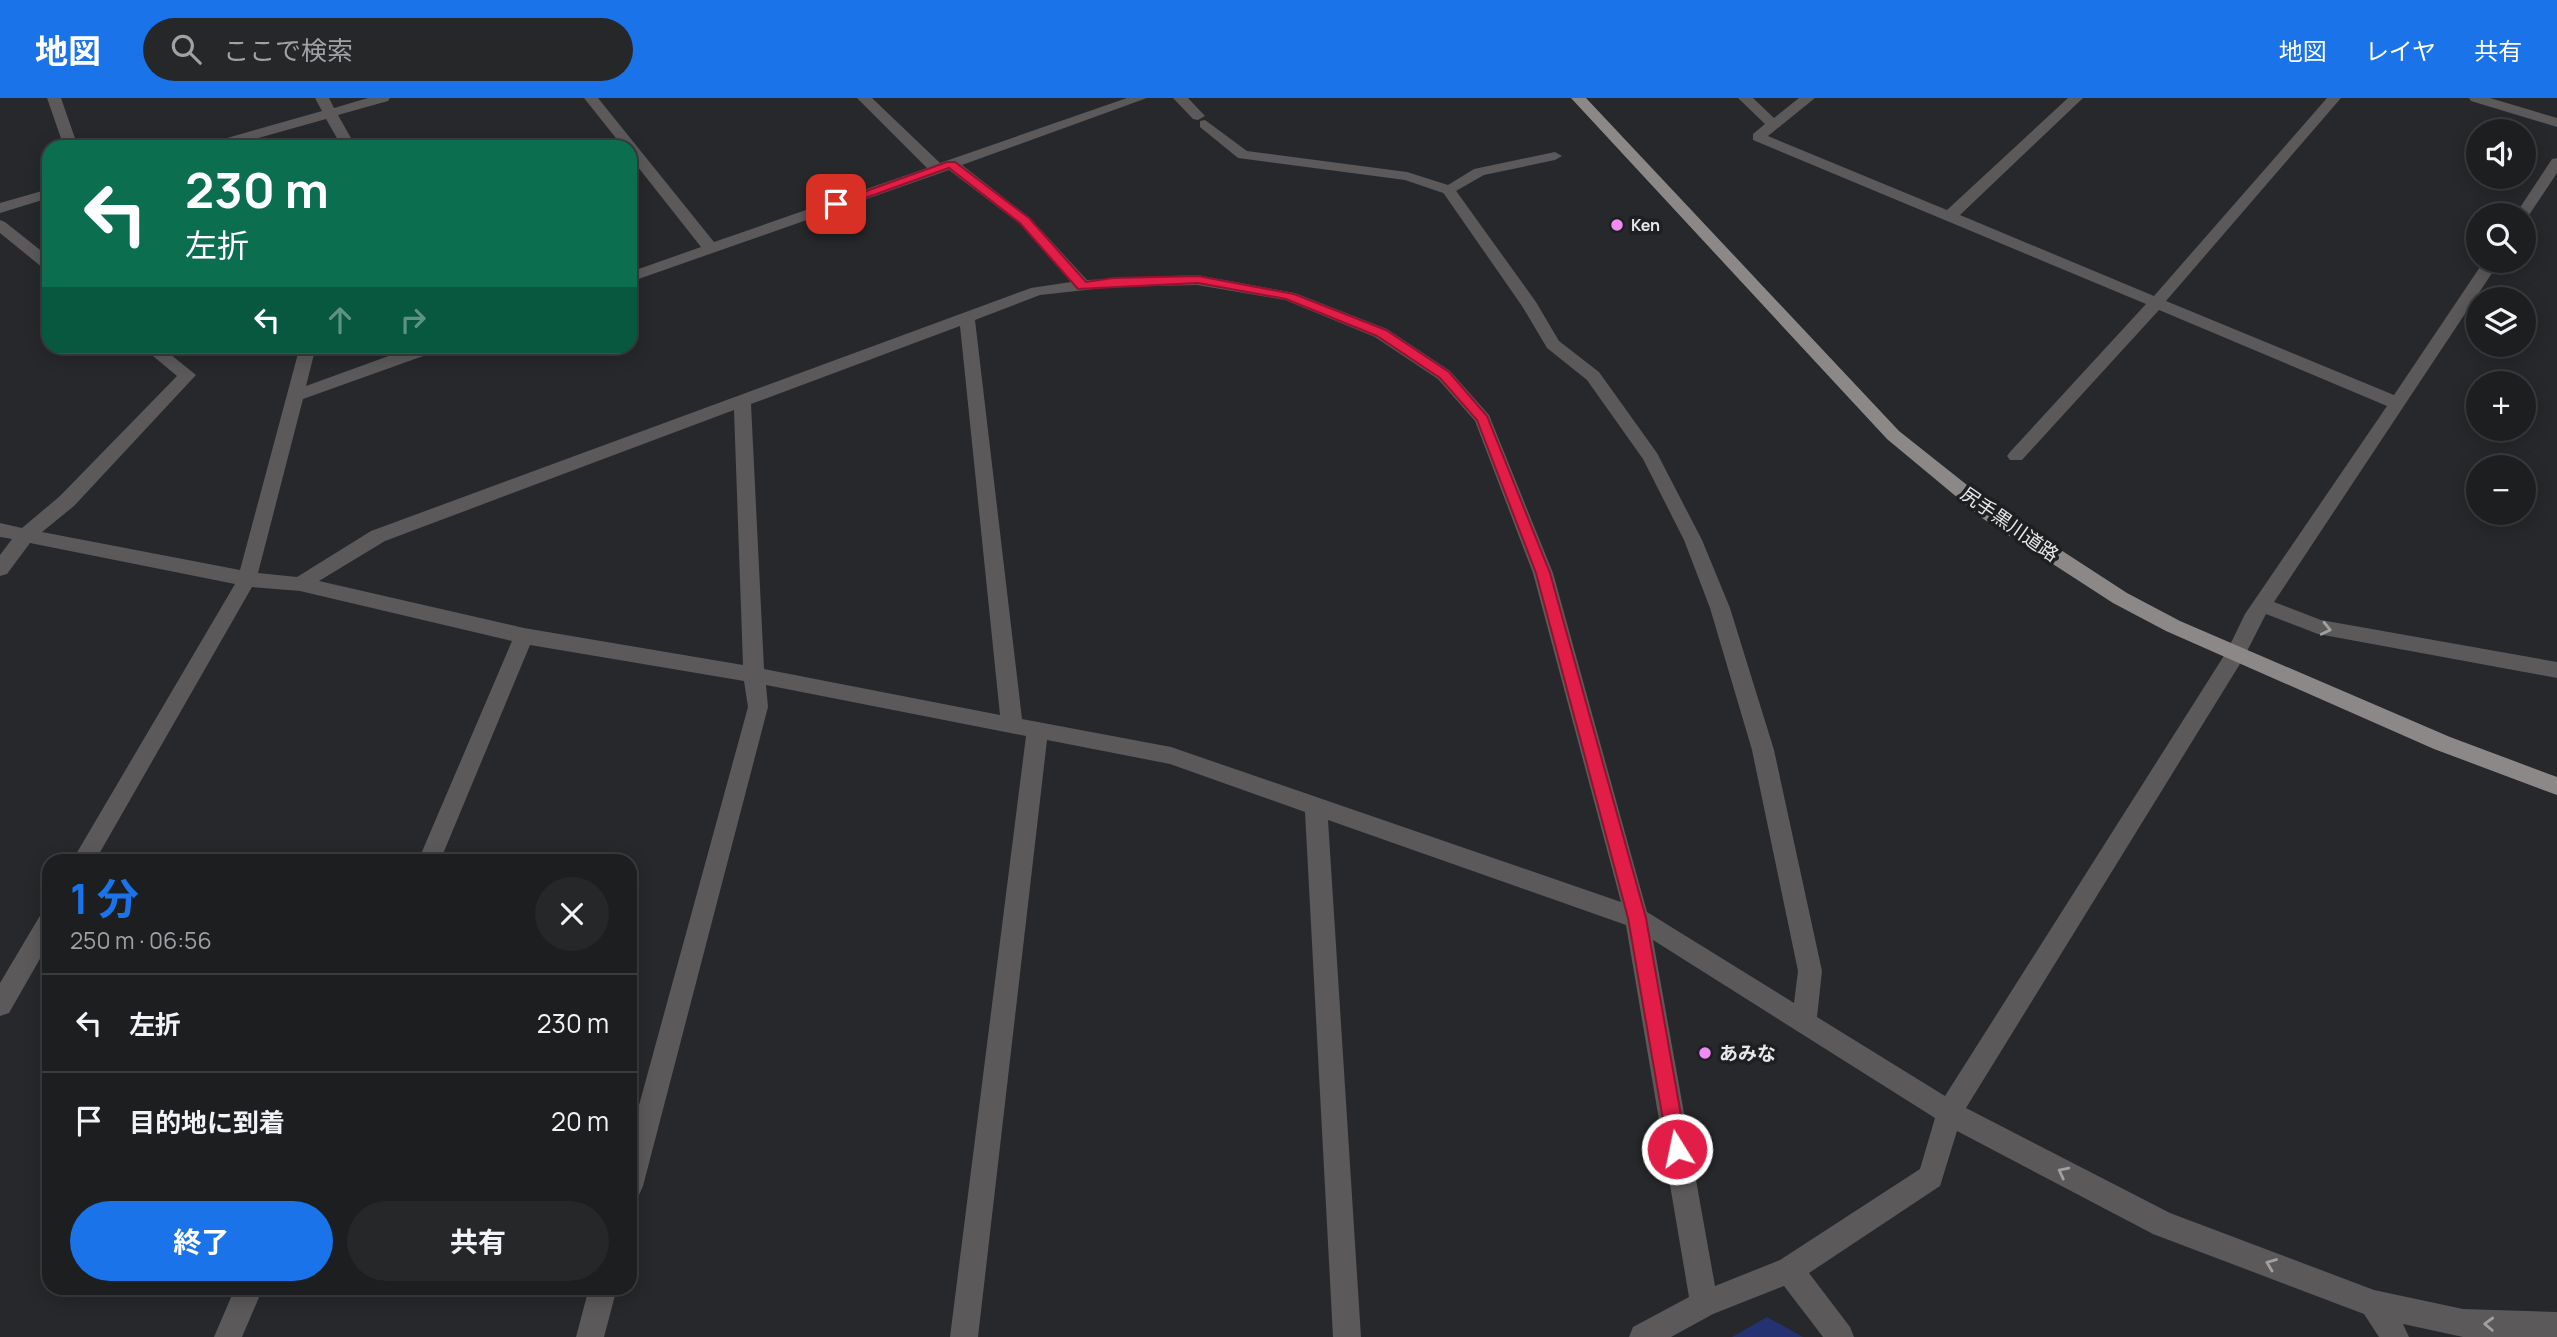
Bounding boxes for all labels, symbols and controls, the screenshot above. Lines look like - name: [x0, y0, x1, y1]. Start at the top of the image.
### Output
- search box: [143, 18, 633, 81]
- text: 地図: [35, 28, 101, 73]
- icon: search: [167, 30, 205, 68]
- text: ここで検索: [223, 32, 353, 68]
- text: 地図: [2279, 34, 2327, 67]
- text: レイヤ: [2365, 34, 2436, 67]
- text: 共有: [2474, 34, 2522, 67]
- map controls: [2466, 119, 2536, 525]
- button: sound: [2466, 119, 2536, 189]
- text: 230 m: [185, 156, 329, 223]
- icon: left: [70, 168, 161, 259]
- pin: [806, 174, 866, 234]
- icon: arrive: [817, 185, 855, 223]
- button: search: [2466, 203, 2536, 273]
- place label: Ken: [1631, 214, 1660, 236]
- marker: Ken: [1609, 217, 1625, 233]
- text: 左折: [185, 223, 249, 267]
- button: layers: [2466, 287, 2536, 357]
- icon: left: [248, 301, 286, 339]
- icon: ahead: [321, 301, 359, 339]
- icon: right: [394, 301, 432, 339]
- button: +: [2466, 371, 2536, 441]
- button: −: [2466, 455, 2536, 525]
- street label: 尻手黒川道路: [1956, 481, 2064, 567]
- one-way arrow: [2320, 620, 2332, 635]
- text: 1 分: [70, 869, 139, 927]
- button: close: [535, 877, 609, 951]
- text: 250 m · 06:56: [70, 924, 212, 956]
- icon: left: [70, 1004, 108, 1042]
- text: 230 m: [537, 1005, 609, 1041]
- text: 左折: [129, 1006, 181, 1042]
- place label: あみな: [1719, 1040, 1776, 1066]
- marker: あみな: [1697, 1045, 1713, 1061]
- icon: arrive: [70, 1102, 108, 1140]
- text: 20 m: [551, 1103, 609, 1139]
- text: 目的地に到着: [129, 1104, 285, 1140]
- position arrow: [1640, 1112, 1714, 1186]
- one-way arrow: [2058, 1166, 2070, 1180]
- button: 終了: [70, 1201, 333, 1281]
- button: 共有: [347, 1201, 609, 1281]
- one-way arrow: [2265, 1259, 2277, 1273]
- one-way arrow: [2483, 1316, 2494, 1331]

